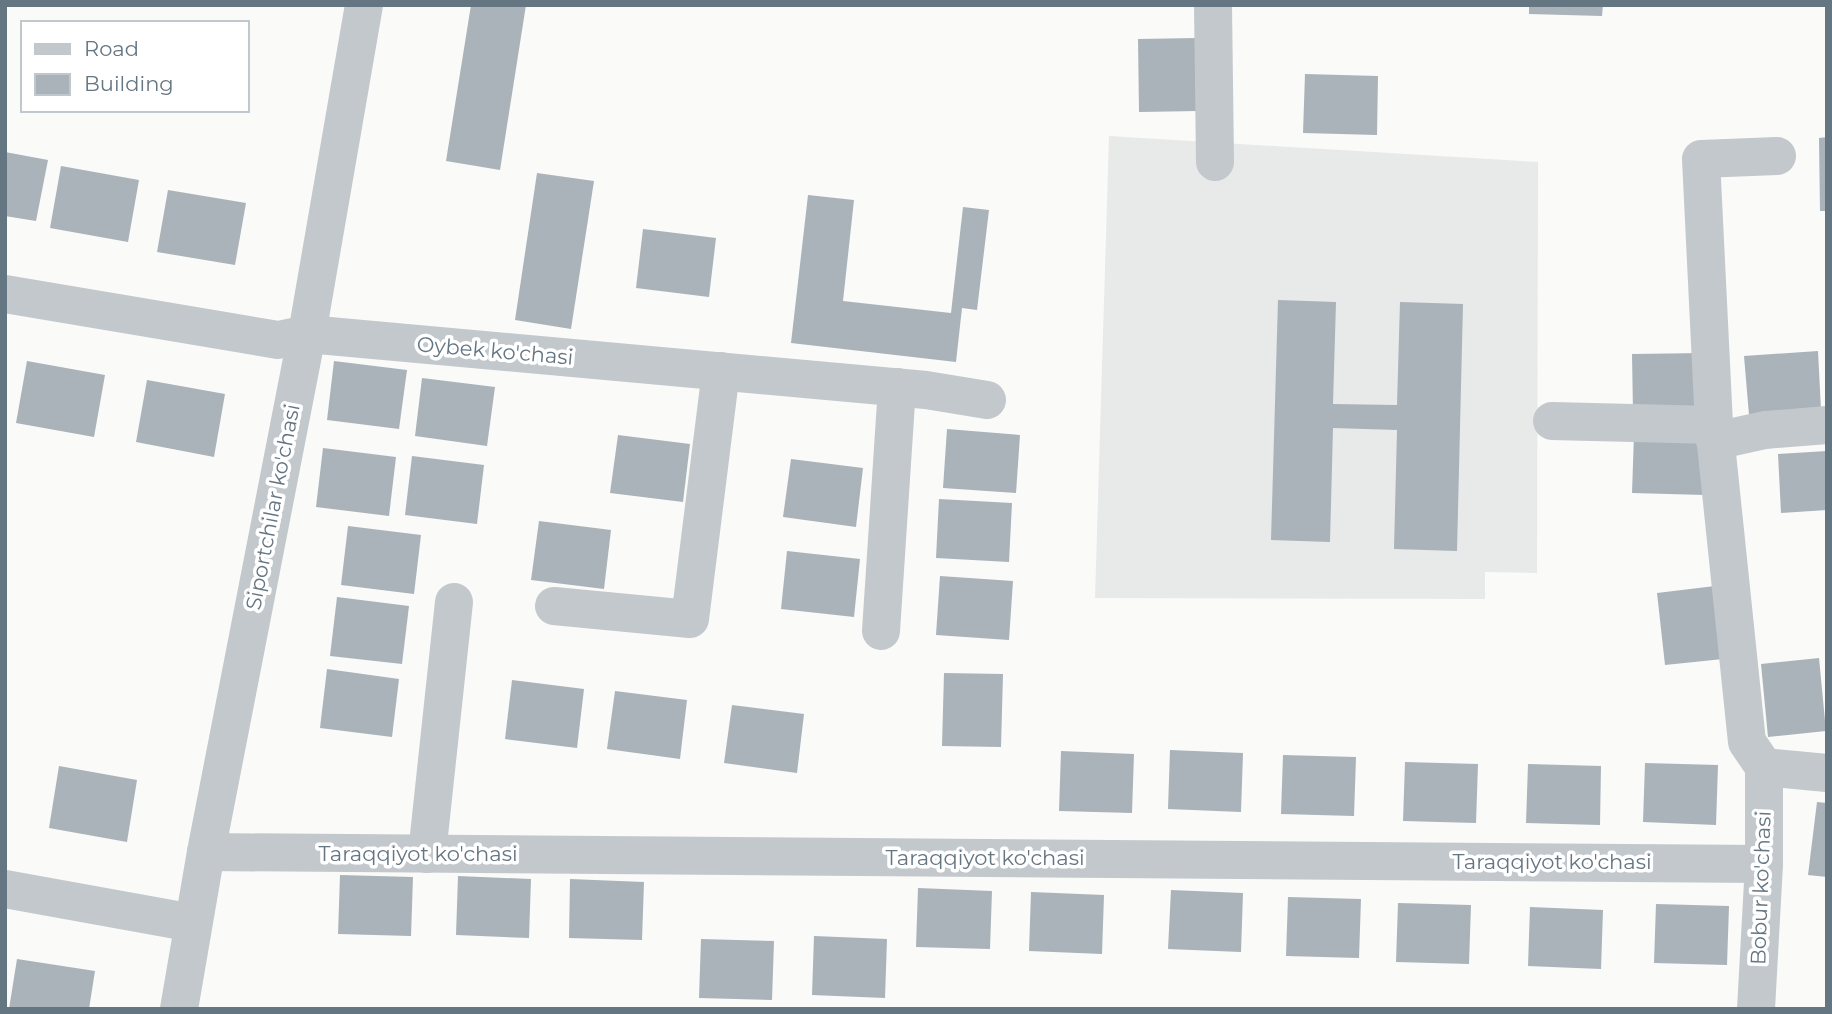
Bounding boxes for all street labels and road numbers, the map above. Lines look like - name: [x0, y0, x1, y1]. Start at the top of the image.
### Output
- street label: Oybek ko'chasi: [416, 331, 574, 370]
- street label: Siportchilar ko'chasi: [240, 402, 305, 612]
- street label: Bobur ko'chasi: [1745, 810, 1776, 966]
- street label: Taraqqiyot ko'chasi: [318, 841, 518, 866]
- street label: Taraqqiyot ko'chasi: [885, 845, 1085, 870]
- street label: Taraqqiyot ko'chasi: [1452, 849, 1652, 874]

